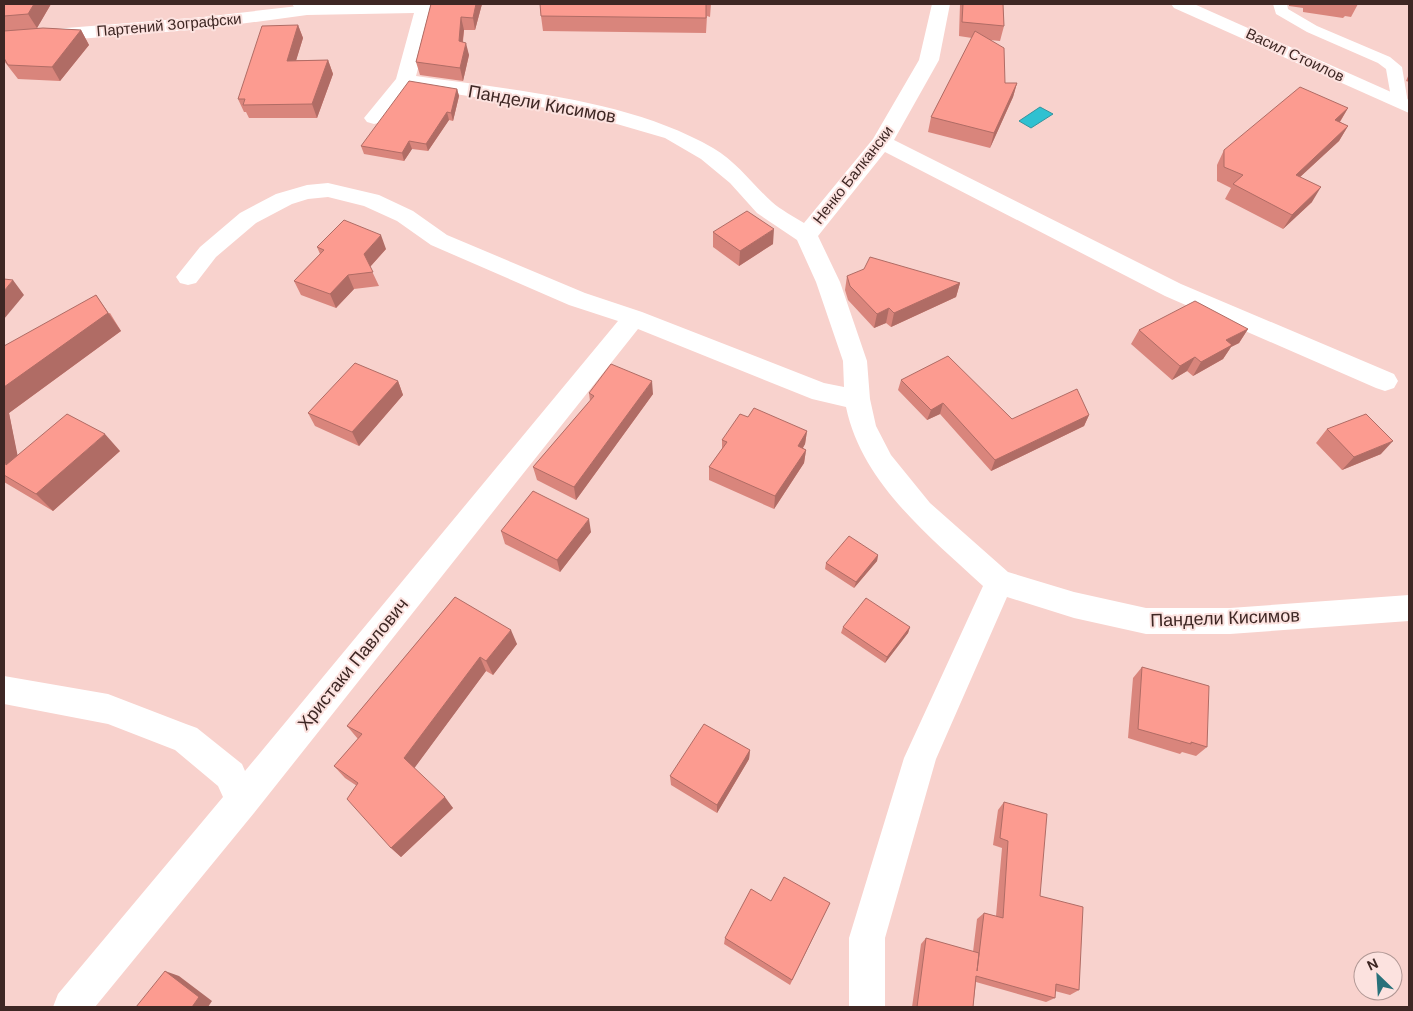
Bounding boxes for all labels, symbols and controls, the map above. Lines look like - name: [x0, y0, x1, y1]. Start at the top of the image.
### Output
- street label: Партений Зографски: [96, 9, 242, 41]
- street label: Васил Стоилов: [1243, 23, 1347, 87]
- street label: Пандели Кисимов: [466, 79, 618, 129]
- street label: Ненко Балкански: [808, 122, 898, 228]
- street label: Христаки Павлович: [292, 593, 414, 735]
- street label: Пандели Кисимов: [1150, 603, 1300, 633]
- north arrow: [1353, 951, 1403, 1001]
- text: N: [1364, 954, 1381, 975]

